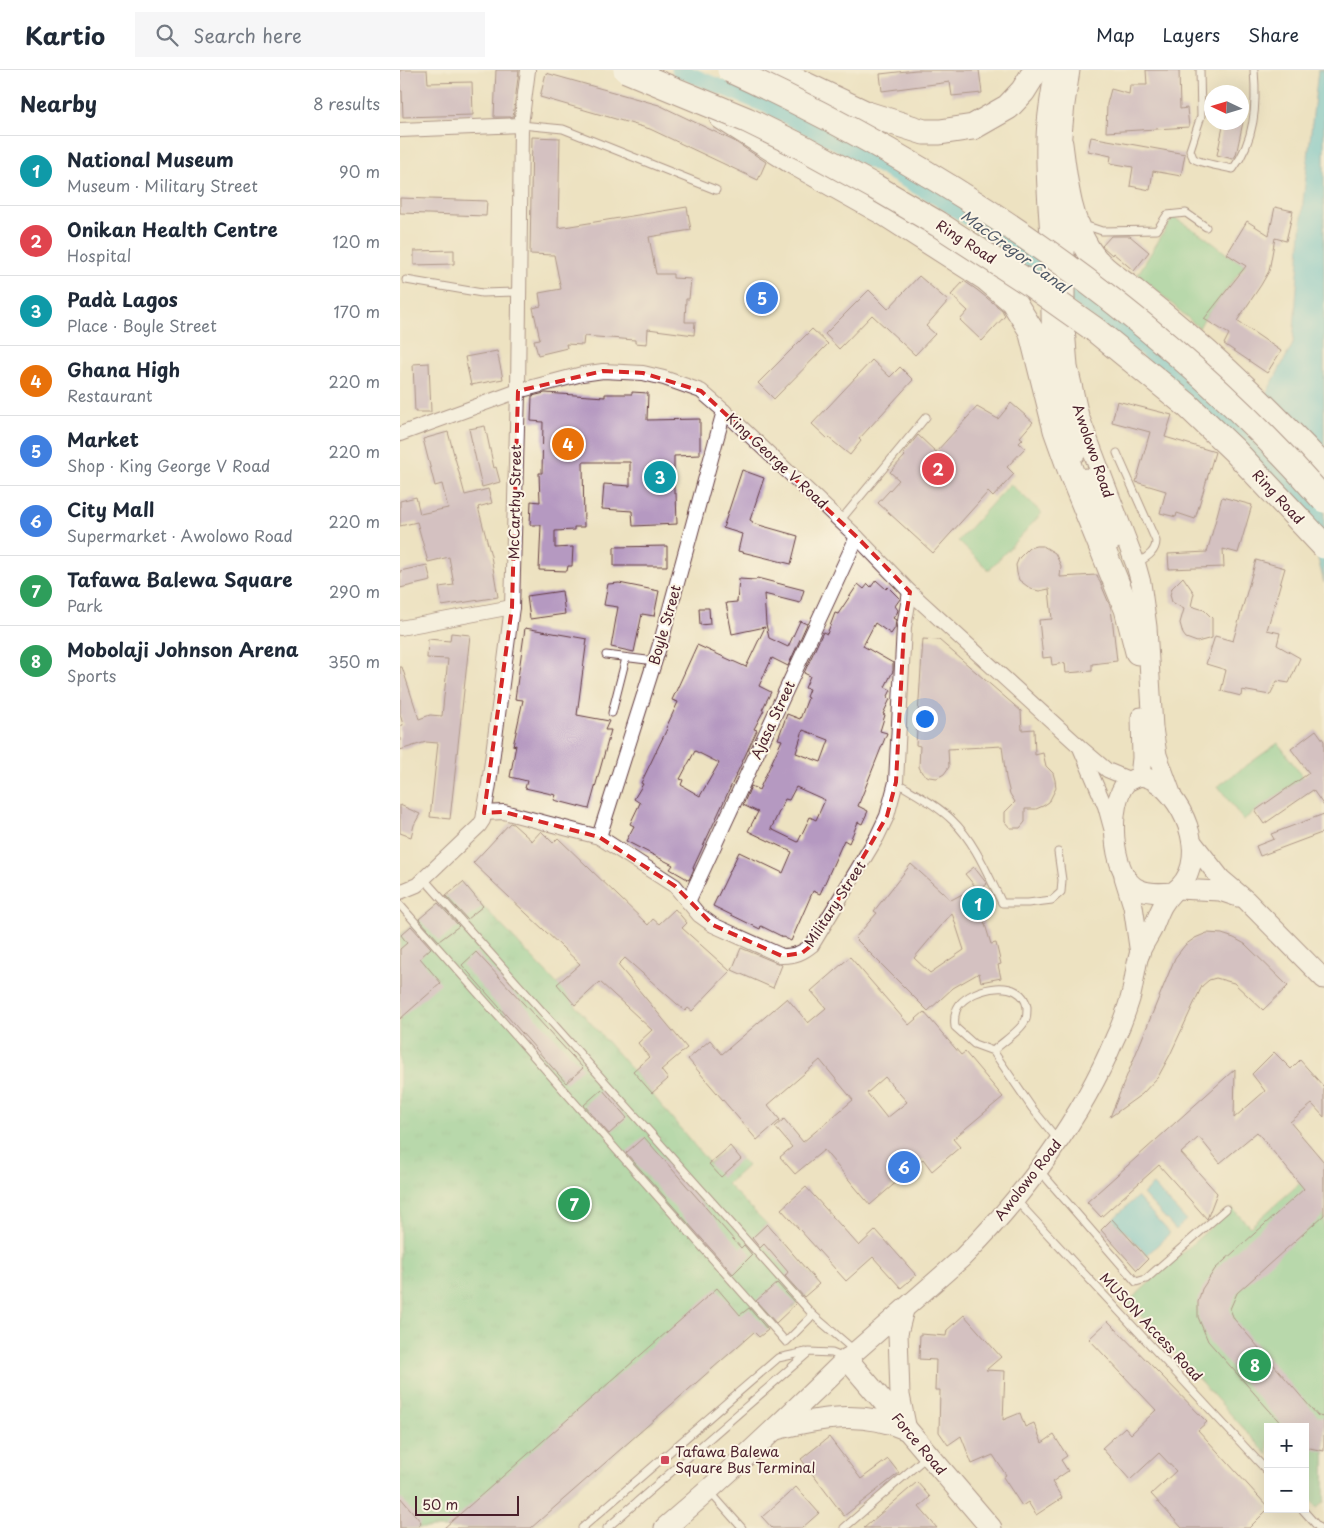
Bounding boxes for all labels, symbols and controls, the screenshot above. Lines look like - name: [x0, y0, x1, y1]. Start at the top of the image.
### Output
- search box: [135, 12, 485, 57]
- text: Kartio: [25, 17, 105, 53]
- icon: search: [153, 21, 181, 49]
- text: Search here: [193, 21, 302, 49]
- text: Map: [1096, 21, 1135, 48]
- text: Layers: [1163, 21, 1220, 48]
- text: Share: [1248, 21, 1299, 48]
- north arrow: [1204, 85, 1249, 130]
- text: Nearby: [20, 87, 97, 119]
- text: 8 results: [313, 91, 380, 115]
- text: National Museum: [67, 145, 234, 173]
- text: 1: [32, 159, 40, 183]
- text: 90 m: [339, 159, 380, 183]
- text: Museum · Military Street: [67, 173, 258, 197]
- water label: MacGregor Canal: [957, 204, 1077, 300]
- street label: Ring Road: [932, 214, 1001, 269]
- text: Onikan Health Centre: [67, 215, 278, 243]
- text: 2: [30, 229, 42, 253]
- text: 120 m: [333, 229, 380, 253]
- text: Hospital: [67, 243, 131, 267]
- pin: 5: [746, 279, 778, 317]
- text: Padà Lagos: [67, 285, 178, 313]
- text: 3: [31, 299, 41, 323]
- text: 170 m: [334, 299, 380, 323]
- text: Place · Boyle Street: [67, 313, 217, 337]
- text: Ghana High: [67, 355, 180, 383]
- text: 4: [31, 369, 41, 393]
- text: 220 m: [329, 369, 380, 393]
- text: Restaurant: [67, 383, 153, 407]
- street label: Awolowo Road: [1068, 401, 1119, 501]
- street label: King George V Road: [722, 408, 833, 513]
- text: Market: [67, 425, 139, 453]
- pin: 4: [552, 425, 584, 463]
- text: 5: [31, 439, 41, 463]
- text: 220 m: [329, 439, 380, 463]
- street label: McCarthy Street: [503, 444, 526, 560]
- pin: 2: [922, 450, 954, 488]
- text: Shop · King George V Road: [67, 453, 270, 477]
- pin: 3: [644, 458, 676, 496]
- street label: Ring Road: [1247, 465, 1309, 529]
- text: City Mall: [67, 495, 154, 523]
- text: 6: [30, 509, 42, 533]
- text: 220 m: [329, 509, 380, 533]
- text: Supermarket · Awolowo Road: [67, 523, 293, 547]
- text: Tafawa Balewa Square: [67, 565, 293, 593]
- text: 7: [31, 579, 41, 603]
- text: 290 m: [329, 579, 380, 603]
- street label: Boyle Street: [643, 582, 686, 667]
- text: Park: [67, 593, 103, 617]
- text: Mobolaji Johnson Arena: [67, 635, 299, 663]
- text: 8: [31, 649, 41, 673]
- text: 350 m: [328, 649, 380, 673]
- text: Sports: [67, 663, 116, 687]
- street label: Ajasa Street: [745, 677, 800, 762]
- your location: [912, 706, 938, 732]
- street label: Military Street: [799, 856, 871, 951]
- pin: 1: [962, 885, 994, 923]
- street label: Awolowo Road: [989, 1135, 1066, 1225]
- pin: 6: [888, 1148, 920, 1186]
- pin: 7: [558, 1185, 590, 1223]
- street label: MUSON Access Road: [1095, 1267, 1208, 1386]
- pin: 8: [1239, 1346, 1271, 1384]
- street label: Force Road: [887, 1408, 952, 1479]
- map controls: [1264, 1423, 1309, 1513]
- button: +: [1264, 1423, 1309, 1468]
- place label: Tafawa Balewa Square Bus Terminal: [675, 1441, 815, 1478]
- marker: Tafawa Balewa Square Bus Terminal: [659, 1454, 671, 1466]
- button: −: [1264, 1468, 1309, 1513]
- scale bar: [415, 1493, 519, 1516]
- text: 50 m: [422, 1494, 458, 1515]

